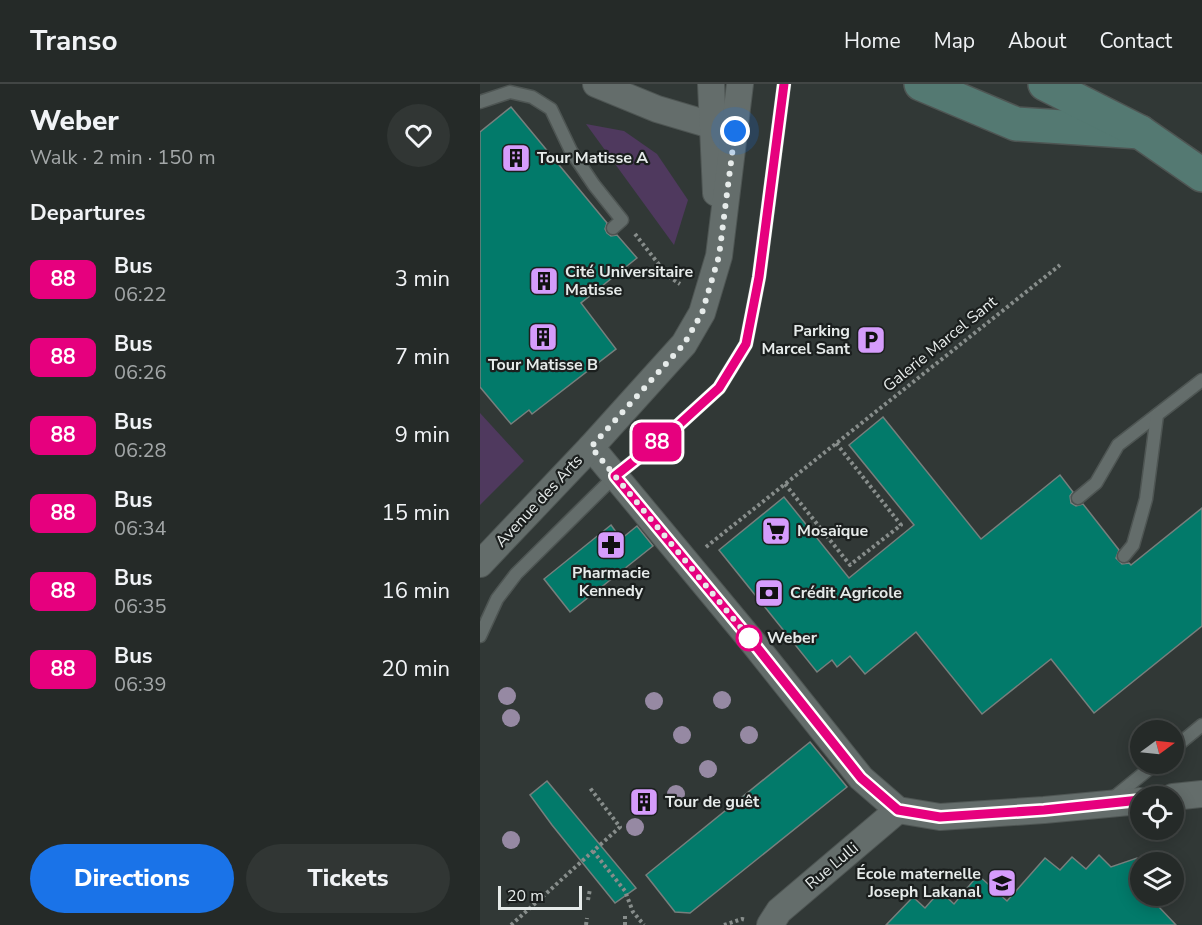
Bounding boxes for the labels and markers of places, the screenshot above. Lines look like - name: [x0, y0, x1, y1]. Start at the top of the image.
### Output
- building icon: Tour Matisse A: [500, 142, 532, 174]
- place label: Tour Matisse A: [537, 147, 648, 169]
- place label: Cité Universitaire Matisse: [565, 261, 693, 301]
- building icon: Cité Universitaire Matisse: [528, 265, 560, 297]
- place label: Parking Marcel Sant: [761, 320, 851, 360]
- building icon: Tour Matisse B: [527, 321, 559, 353]
- parking icon: Parking Marcel Sant: [855, 324, 887, 356]
- place label: Tour Matisse B: [488, 354, 598, 376]
- supermarket icon: Mosaïque: [760, 515, 792, 547]
- place label: Mosaïque: [797, 520, 869, 542]
- pharmacy icon: Pharmacie Kennedy: [595, 529, 627, 561]
- place label: Pharmacie Kennedy: [572, 562, 650, 602]
- bank icon: Crédit Agricole: [753, 577, 785, 609]
- place label: Crédit Agricole: [790, 582, 902, 604]
- marker: Weber: [736, 625, 762, 651]
- place label: Weber: [767, 627, 818, 649]
- building icon: Tour de guêt: [628, 786, 660, 818]
- place label: Tour de guêt: [665, 791, 760, 813]
- place label: École maternelle Joseph Lakanal: [856, 863, 981, 903]
- school or university icon: École maternelle Joseph Lakanal: [986, 867, 1018, 899]

